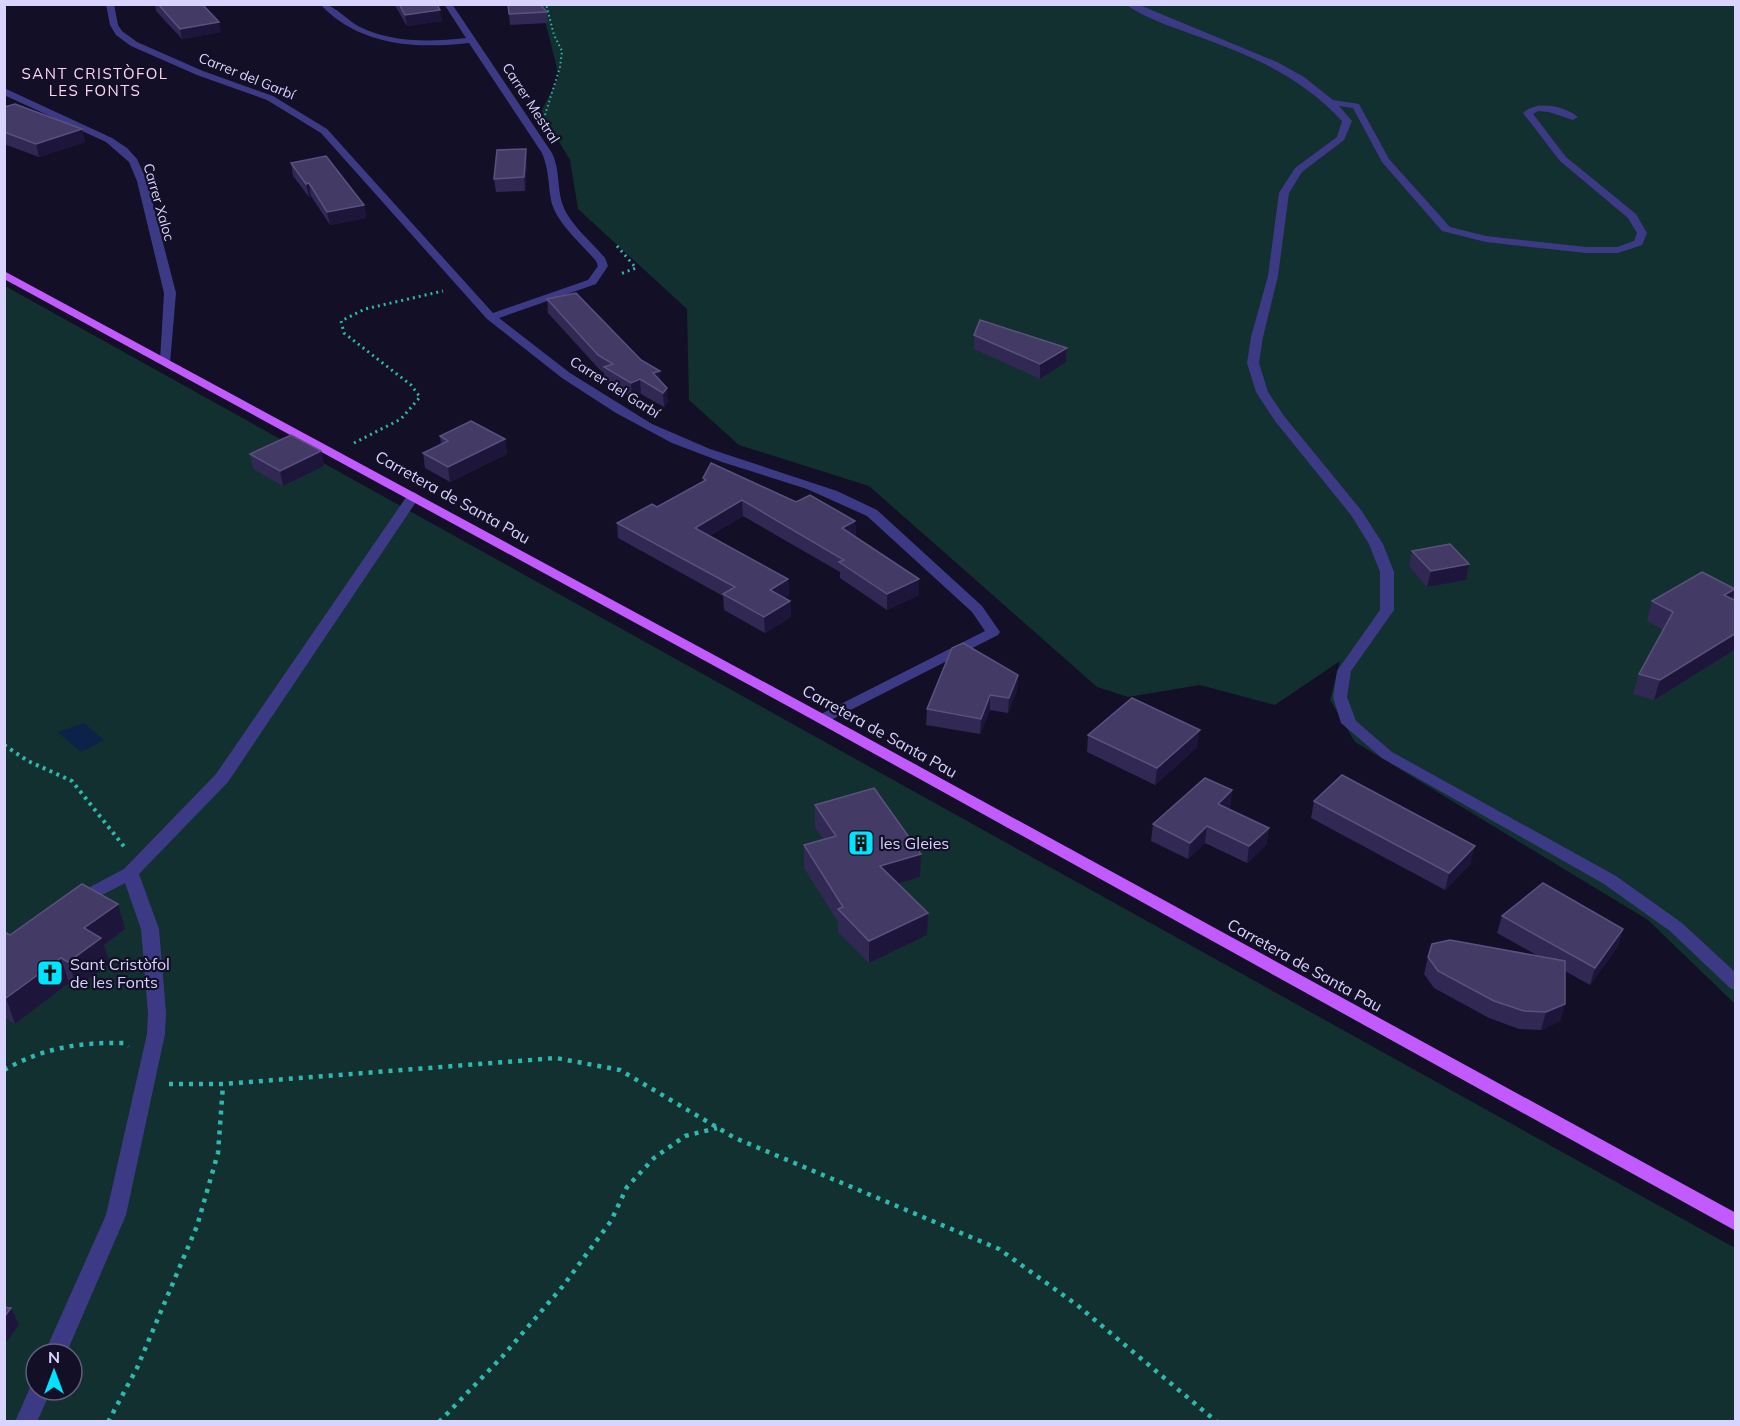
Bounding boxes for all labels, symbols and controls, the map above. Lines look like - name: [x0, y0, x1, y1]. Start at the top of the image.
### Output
- street label: Carrer del Garbí: [196, 48, 299, 104]
- street label: Carrer Mestral: [498, 59, 564, 147]
- district label: SANT CRISTÒFOL LES FONTS: [21, 64, 169, 100]
- street label: Carrer Xaloc: [139, 161, 179, 243]
- street label: Carrer del Garbí: [567, 352, 664, 422]
- street label: Carretera de Santa Pau: [372, 446, 534, 548]
- street label: Carretera de Santa Pau: [799, 680, 961, 782]
- building icon: les Gleies: [846, 828, 876, 858]
- place label: les Gleies: [880, 833, 949, 853]
- street label: Carretera de Santa Pau: [1224, 914, 1386, 1016]
- place label: Sant Cristòfol de les Fonts: [70, 954, 170, 992]
- church icon: Sant Cristòfol de les Fonts: [35, 958, 65, 988]
- north arrow: [24, 1342, 84, 1402]
- text: N: [48, 1347, 60, 1367]

